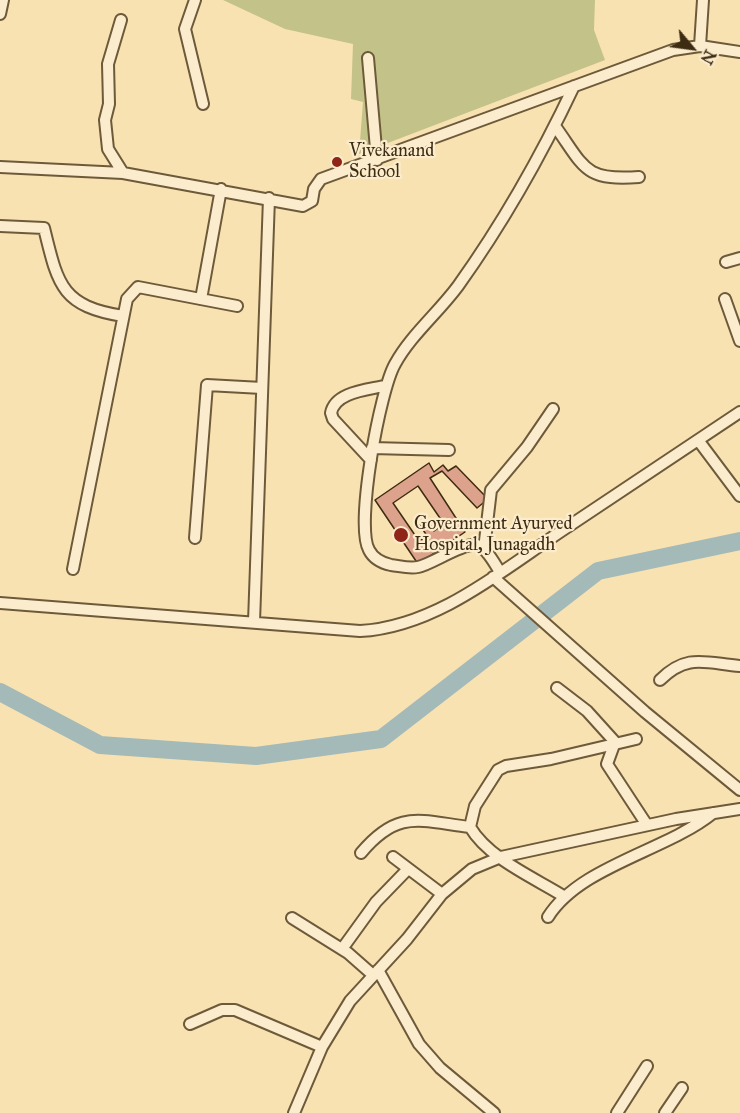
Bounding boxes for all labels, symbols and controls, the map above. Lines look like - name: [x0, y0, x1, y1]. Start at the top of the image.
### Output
- north arrow: [662, 18, 722, 78]
- text: N: [697, 46, 720, 68]
- place label: Vivekanand School: [349, 141, 434, 184]
- marker: Vivekanand School: [330, 155, 344, 169]
- place label: Government Ayurved Hospital, Junagadh: [414, 514, 572, 556]
- marker: Government Ayurved Hospital, Junagadh: [392, 526, 410, 544]

